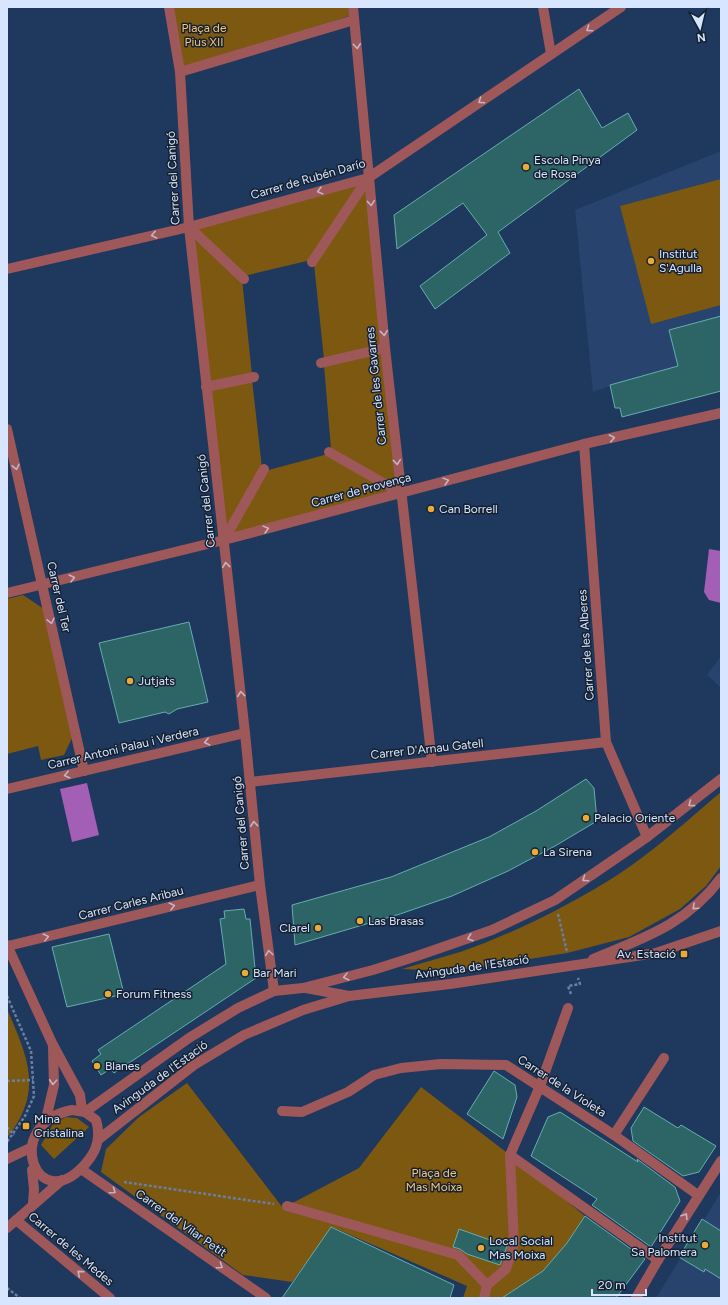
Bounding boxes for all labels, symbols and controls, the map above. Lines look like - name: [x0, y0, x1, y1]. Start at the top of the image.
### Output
- north arrow: [680, 8, 720, 48]
- park label: Plaça de Pius XII: [182, 21, 227, 49]
- one-way arrow: [586, 24, 593, 31]
- text: N: [696, 30, 706, 44]
- one-way arrow: [352, 43, 361, 49]
- one-way arrow: [478, 97, 485, 104]
- street label: Carrer del Canigó: [164, 131, 182, 225]
- place label: Escola Pinya de Rosa: [534, 153, 601, 181]
- street label: Carrer de Rubén Darío: [249, 156, 367, 202]
- marker: Escola Pinya de Rosa: [521, 162, 531, 172]
- one-way arrow: [317, 186, 324, 195]
- one-way arrow: [366, 200, 375, 206]
- one-way arrow: [151, 230, 158, 239]
- place label: Institut S'Agulla: [659, 247, 702, 275]
- marker: Institut S'Agulla: [646, 256, 656, 266]
- street label: Carrer de les Gavarres: [363, 326, 389, 446]
- one-way arrow: [379, 330, 388, 336]
- one-way arrow: [609, 434, 615, 442]
- street label: Carrer del Canigó: [194, 454, 218, 548]
- one-way arrow: [393, 459, 402, 465]
- one-way arrow: [11, 464, 19, 470]
- street label: Carrer de Provença: [310, 470, 412, 510]
- one-way arrow: [442, 477, 449, 485]
- place label: Can Borrell: [439, 502, 498, 516]
- marker: Can Borrell: [426, 504, 436, 514]
- one-way arrow: [262, 525, 269, 534]
- street label: Carrer del Ter: [44, 560, 74, 634]
- one-way arrow: [222, 562, 231, 568]
- one-way arrow: [68, 574, 75, 583]
- street label: Carrer de les Alberes: [575, 589, 597, 701]
- one-way arrow: [47, 618, 55, 624]
- place label: Jutjats: [138, 674, 175, 688]
- marker: Jutjats: [125, 676, 135, 686]
- one-way arrow: [237, 691, 246, 697]
- street label: Carrer Antoni Palau i Verdera: [46, 724, 200, 772]
- street label: Carrer D'Arnau Gatell: [370, 736, 484, 762]
- one-way arrow: [204, 737, 211, 746]
- one-way arrow: [64, 770, 71, 779]
- street label: Carrer del Canigó: [230, 776, 252, 870]
- one-way arrow: [688, 799, 695, 806]
- place label: Palacio Oriente: [594, 811, 676, 825]
- marker: Palacio Oriente: [581, 813, 591, 823]
- one-way arrow: [250, 821, 259, 827]
- place label: La Sirena: [543, 845, 592, 859]
- marker: La Sirena: [530, 847, 540, 857]
- one-way arrow: [582, 874, 589, 882]
- street label: Carrer Carles Aribau: [77, 883, 185, 923]
- one-way arrow: [692, 902, 699, 909]
- one-way arrow: [169, 903, 175, 911]
- place label: Las Brasas: [368, 914, 424, 928]
- marker: Las Brasas: [355, 916, 365, 926]
- place label: Clarel: [279, 921, 310, 935]
- marker: Clarel: [313, 923, 323, 933]
- one-way arrow: [42, 933, 49, 942]
- one-way arrow: [466, 933, 473, 941]
- place label: Av. Estació: [617, 947, 676, 961]
- marker: Av. Estació: [679, 949, 689, 959]
- one-way arrow: [264, 950, 273, 956]
- street label: Avinguda de l'Estació: [414, 952, 530, 982]
- place label: Bar Mari: [253, 966, 297, 980]
- marker: Bar Mari: [240, 968, 250, 978]
- one-way arrow: [343, 972, 349, 980]
- place label: Forum Fitness: [116, 987, 192, 1001]
- marker: Forum Fitness: [103, 989, 113, 999]
- street label: Avinguda de l'Estació: [109, 1038, 211, 1116]
- street label: Carrer de la Violeta: [515, 1052, 609, 1120]
- place label: Blanes: [105, 1059, 140, 1073]
- marker: Blanes: [92, 1061, 102, 1071]
- one-way arrow: [49, 1079, 58, 1085]
- place label: Mina Cristalina: [34, 1112, 84, 1140]
- marker: Mina Cristalina: [21, 1121, 31, 1131]
- park label: Plaça de Mas Moixa: [406, 1166, 462, 1194]
- one-way arrow: [109, 1186, 116, 1194]
- street label: Carrer del Vilar Petit: [133, 1186, 230, 1260]
- street label: Carrer de les Medes: [26, 1209, 117, 1289]
- one-way arrow: [680, 1213, 687, 1220]
- place label: Institut Sa Palomera: [631, 1231, 697, 1259]
- place label: Local Social Mas Moixa: [489, 1234, 553, 1262]
- marker: Institut Sa Palomera: [700, 1240, 710, 1250]
- marker: Local Social Mas Moixa: [476, 1243, 486, 1253]
- one-way arrow: [215, 1261, 222, 1268]
- one-way arrow: [77, 1270, 85, 1277]
- scale bar: [592, 1271, 646, 1297]
- text: 20 m: [598, 1278, 626, 1292]

